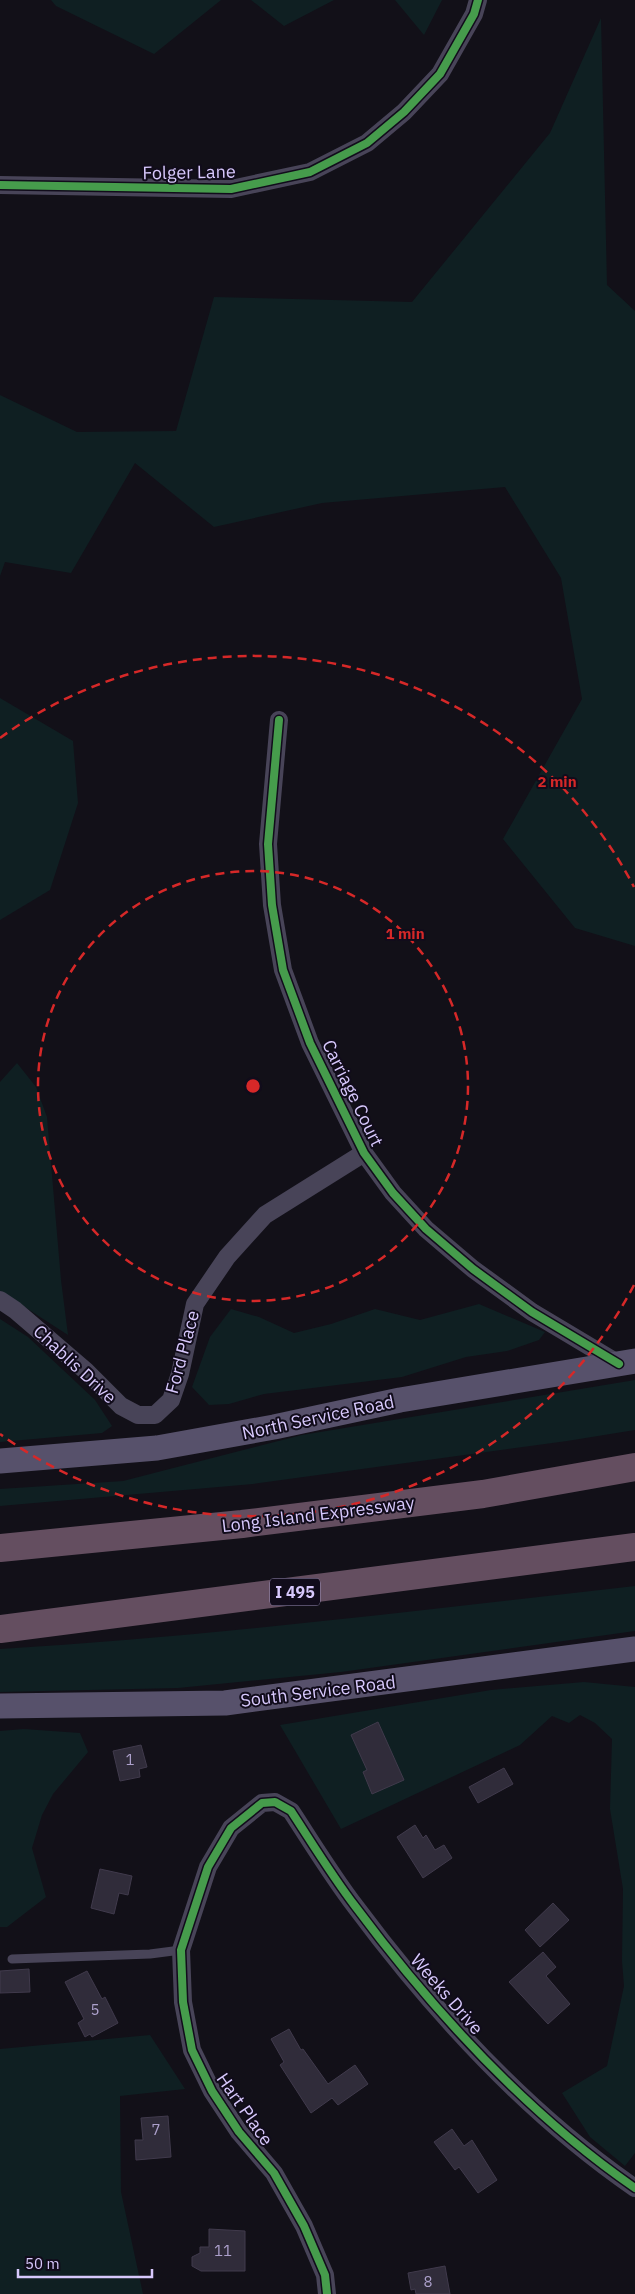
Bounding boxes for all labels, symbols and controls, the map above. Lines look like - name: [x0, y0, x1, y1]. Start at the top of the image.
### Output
- street label: Folger Lane: [142, 160, 236, 184]
- text: 2 min: [537, 772, 577, 791]
- text: 1 min: [385, 924, 425, 943]
- street label: Carriage Court: [317, 1036, 389, 1150]
- centre of rings: [244, 1077, 262, 1095]
- street label: Ford Place: [160, 1308, 204, 1396]
- street label: Chablis Drive: [29, 1320, 122, 1409]
- street label: North Service Road: [240, 1390, 396, 1444]
- street label: Long Island Expressway: [220, 1491, 416, 1537]
- road number: I 495: [270, 1578, 320, 1605]
- street label: South Service Road: [239, 1670, 397, 1712]
- house number: 1: [125, 1750, 135, 1769]
- street label: Weeks Drive: [406, 1949, 488, 2039]
- house number: 5: [90, 2000, 100, 2019]
- street label: Hart Place: [212, 2068, 279, 2150]
- house number: 7: [151, 2120, 161, 2139]
- house number: 11: [214, 2241, 232, 2260]
- scale bar: [18, 2246, 151, 2278]
- text: 50 m: [25, 2254, 60, 2273]
- house number: 8: [423, 2272, 433, 2291]

